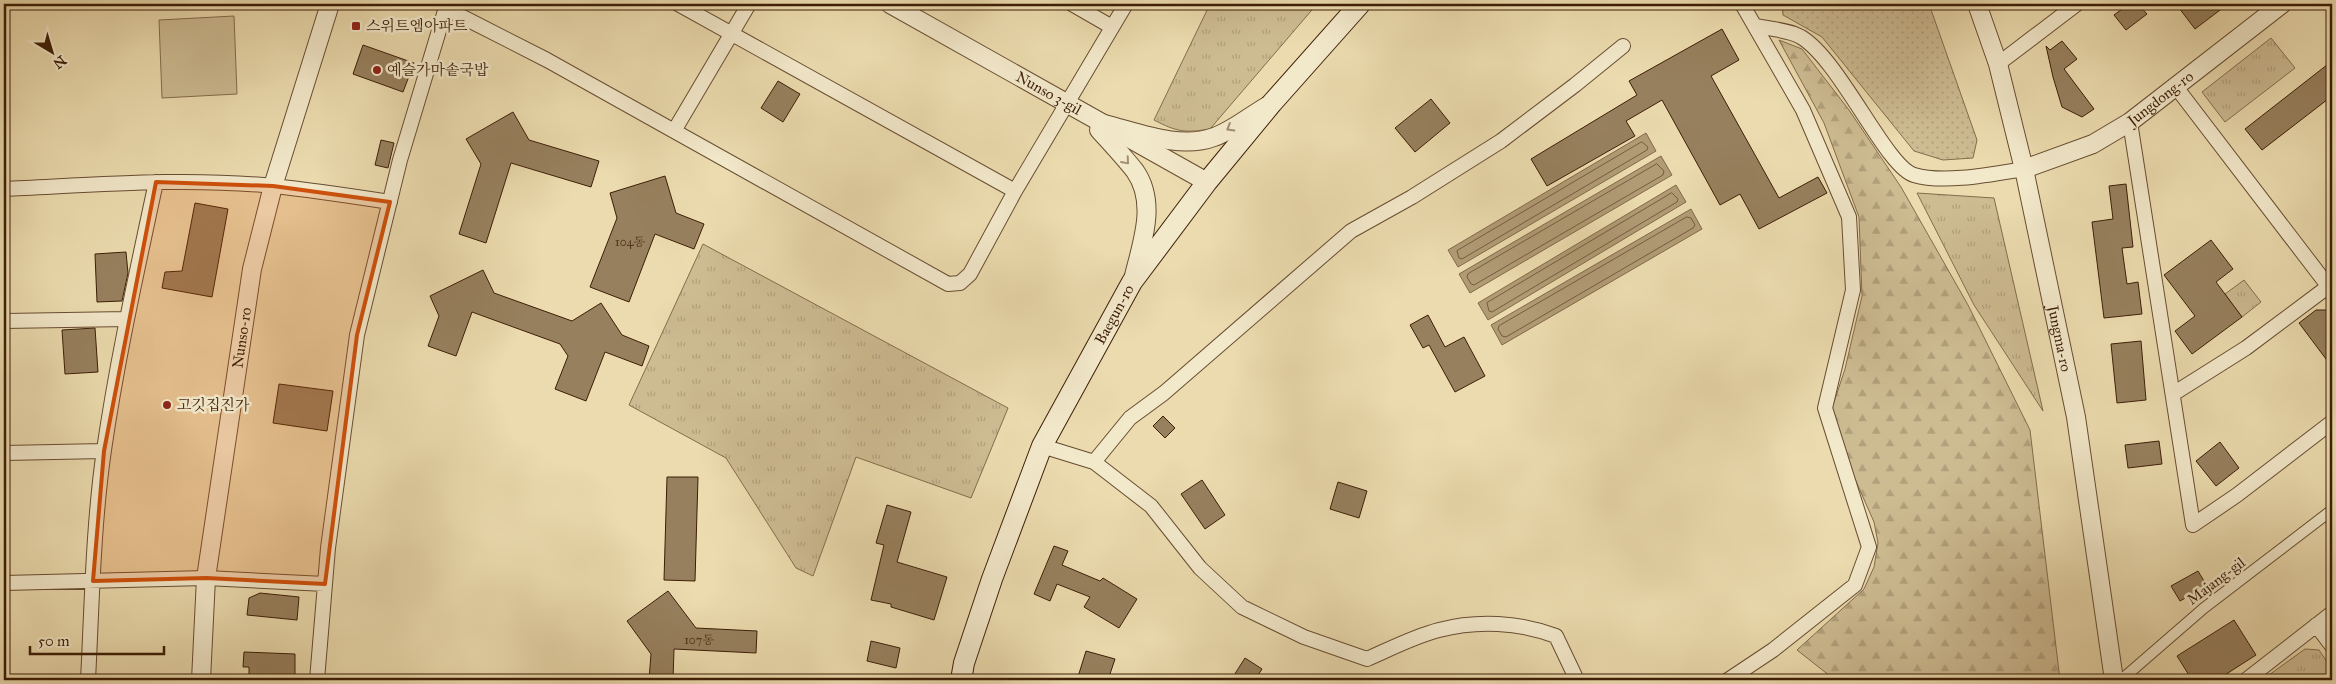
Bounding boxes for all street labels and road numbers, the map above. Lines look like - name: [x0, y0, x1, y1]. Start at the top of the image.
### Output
- street label: Jungdong-ro: [2122, 67, 2197, 132]
- street label: Nunso 3-gil: [1013, 68, 1085, 119]
- street label: Baegun-ro: [1091, 281, 1138, 347]
- street label: Jungma-ro: [2042, 302, 2075, 374]
- street label: Nunso-ro: [228, 306, 255, 369]
- street label: Majang-gil: [2183, 553, 2249, 609]

